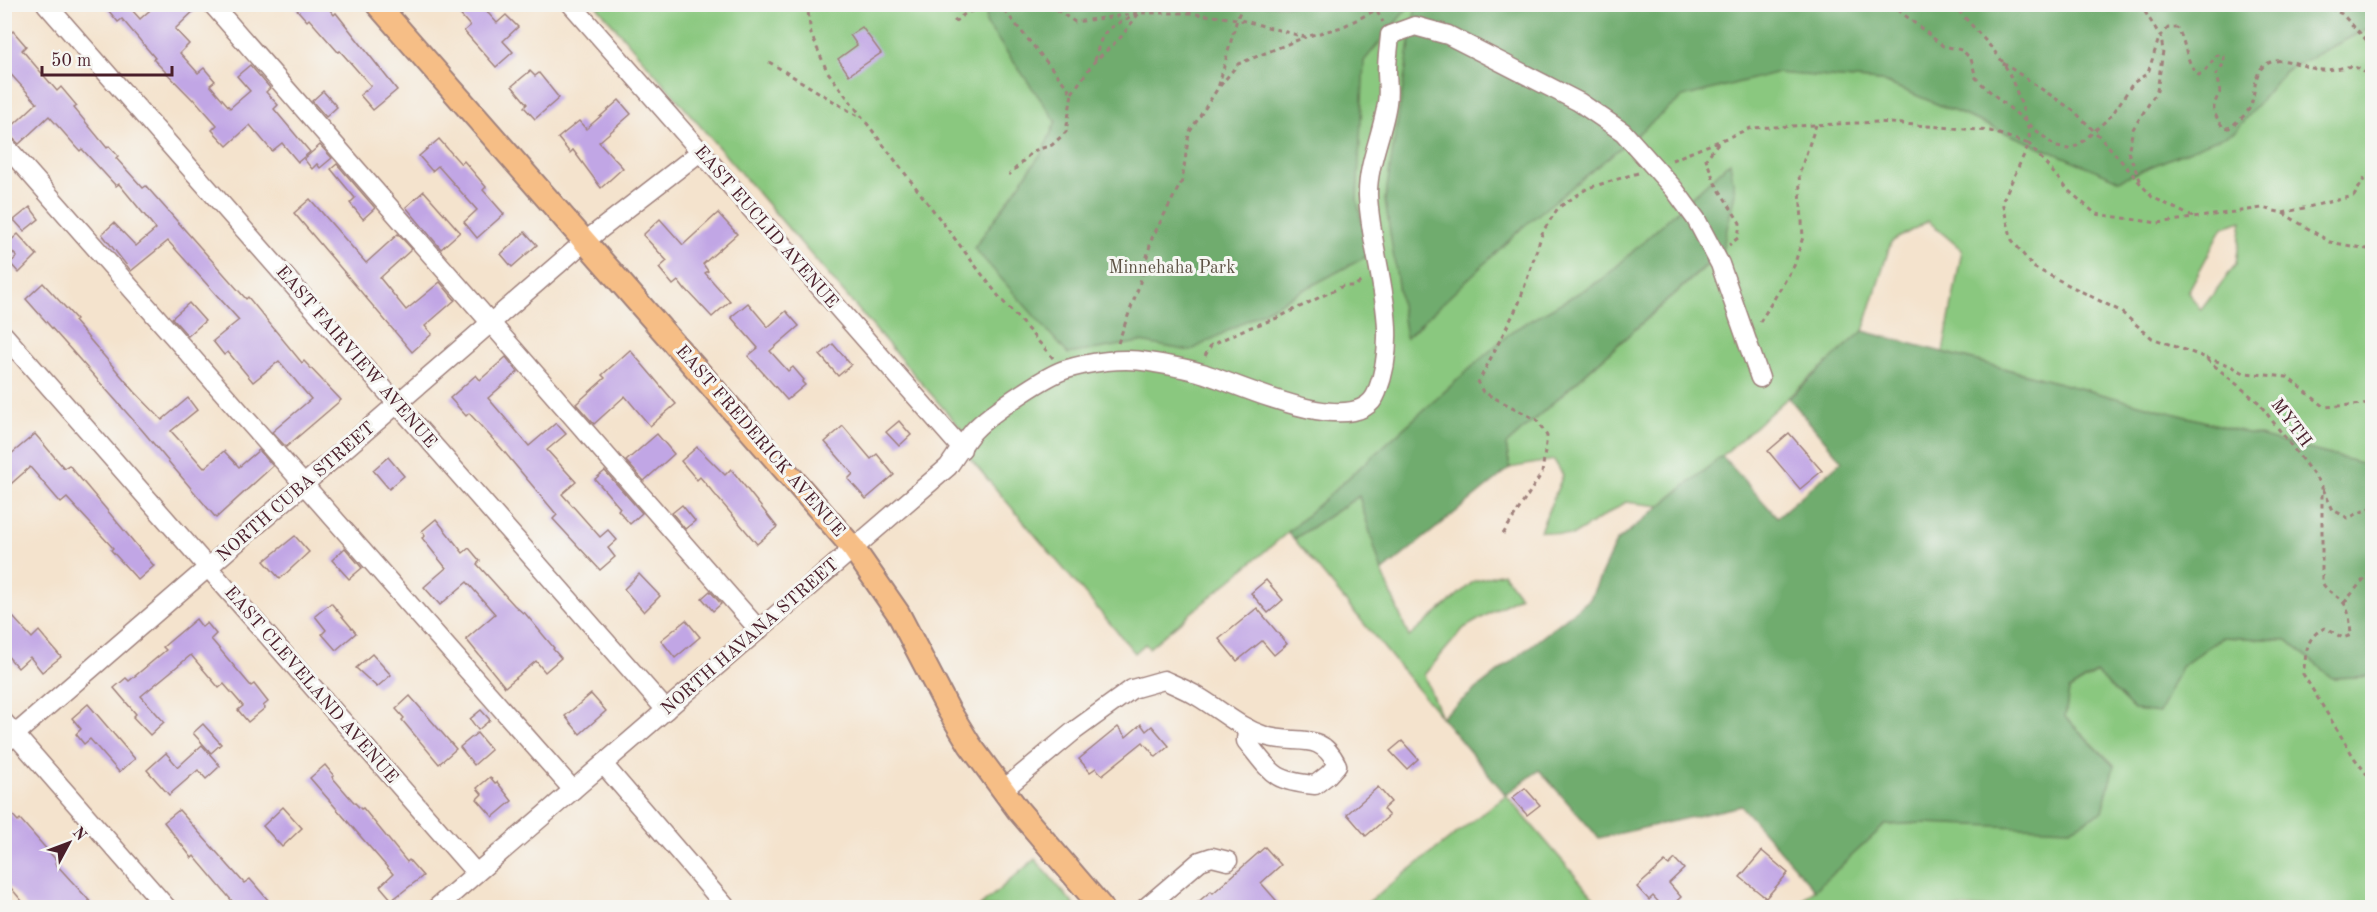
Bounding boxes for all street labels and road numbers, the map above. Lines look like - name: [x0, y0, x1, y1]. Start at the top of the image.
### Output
- street label: EAST EUCLID AVENUE: [691, 142, 841, 312]
- street label: EAST FAIRVIEW AVENUE: [272, 263, 440, 451]
- street label: EAST FREDERICK AVENUE: [672, 342, 848, 540]
- street label: MYTH: [2267, 396, 2315, 450]
- street label: NORTH CUBA STREET: [214, 419, 378, 565]
- street label: NORTH HAVANA STREET: [658, 555, 842, 719]
- street label: EAST CLEVELAND AVENUE: [221, 583, 401, 787]

